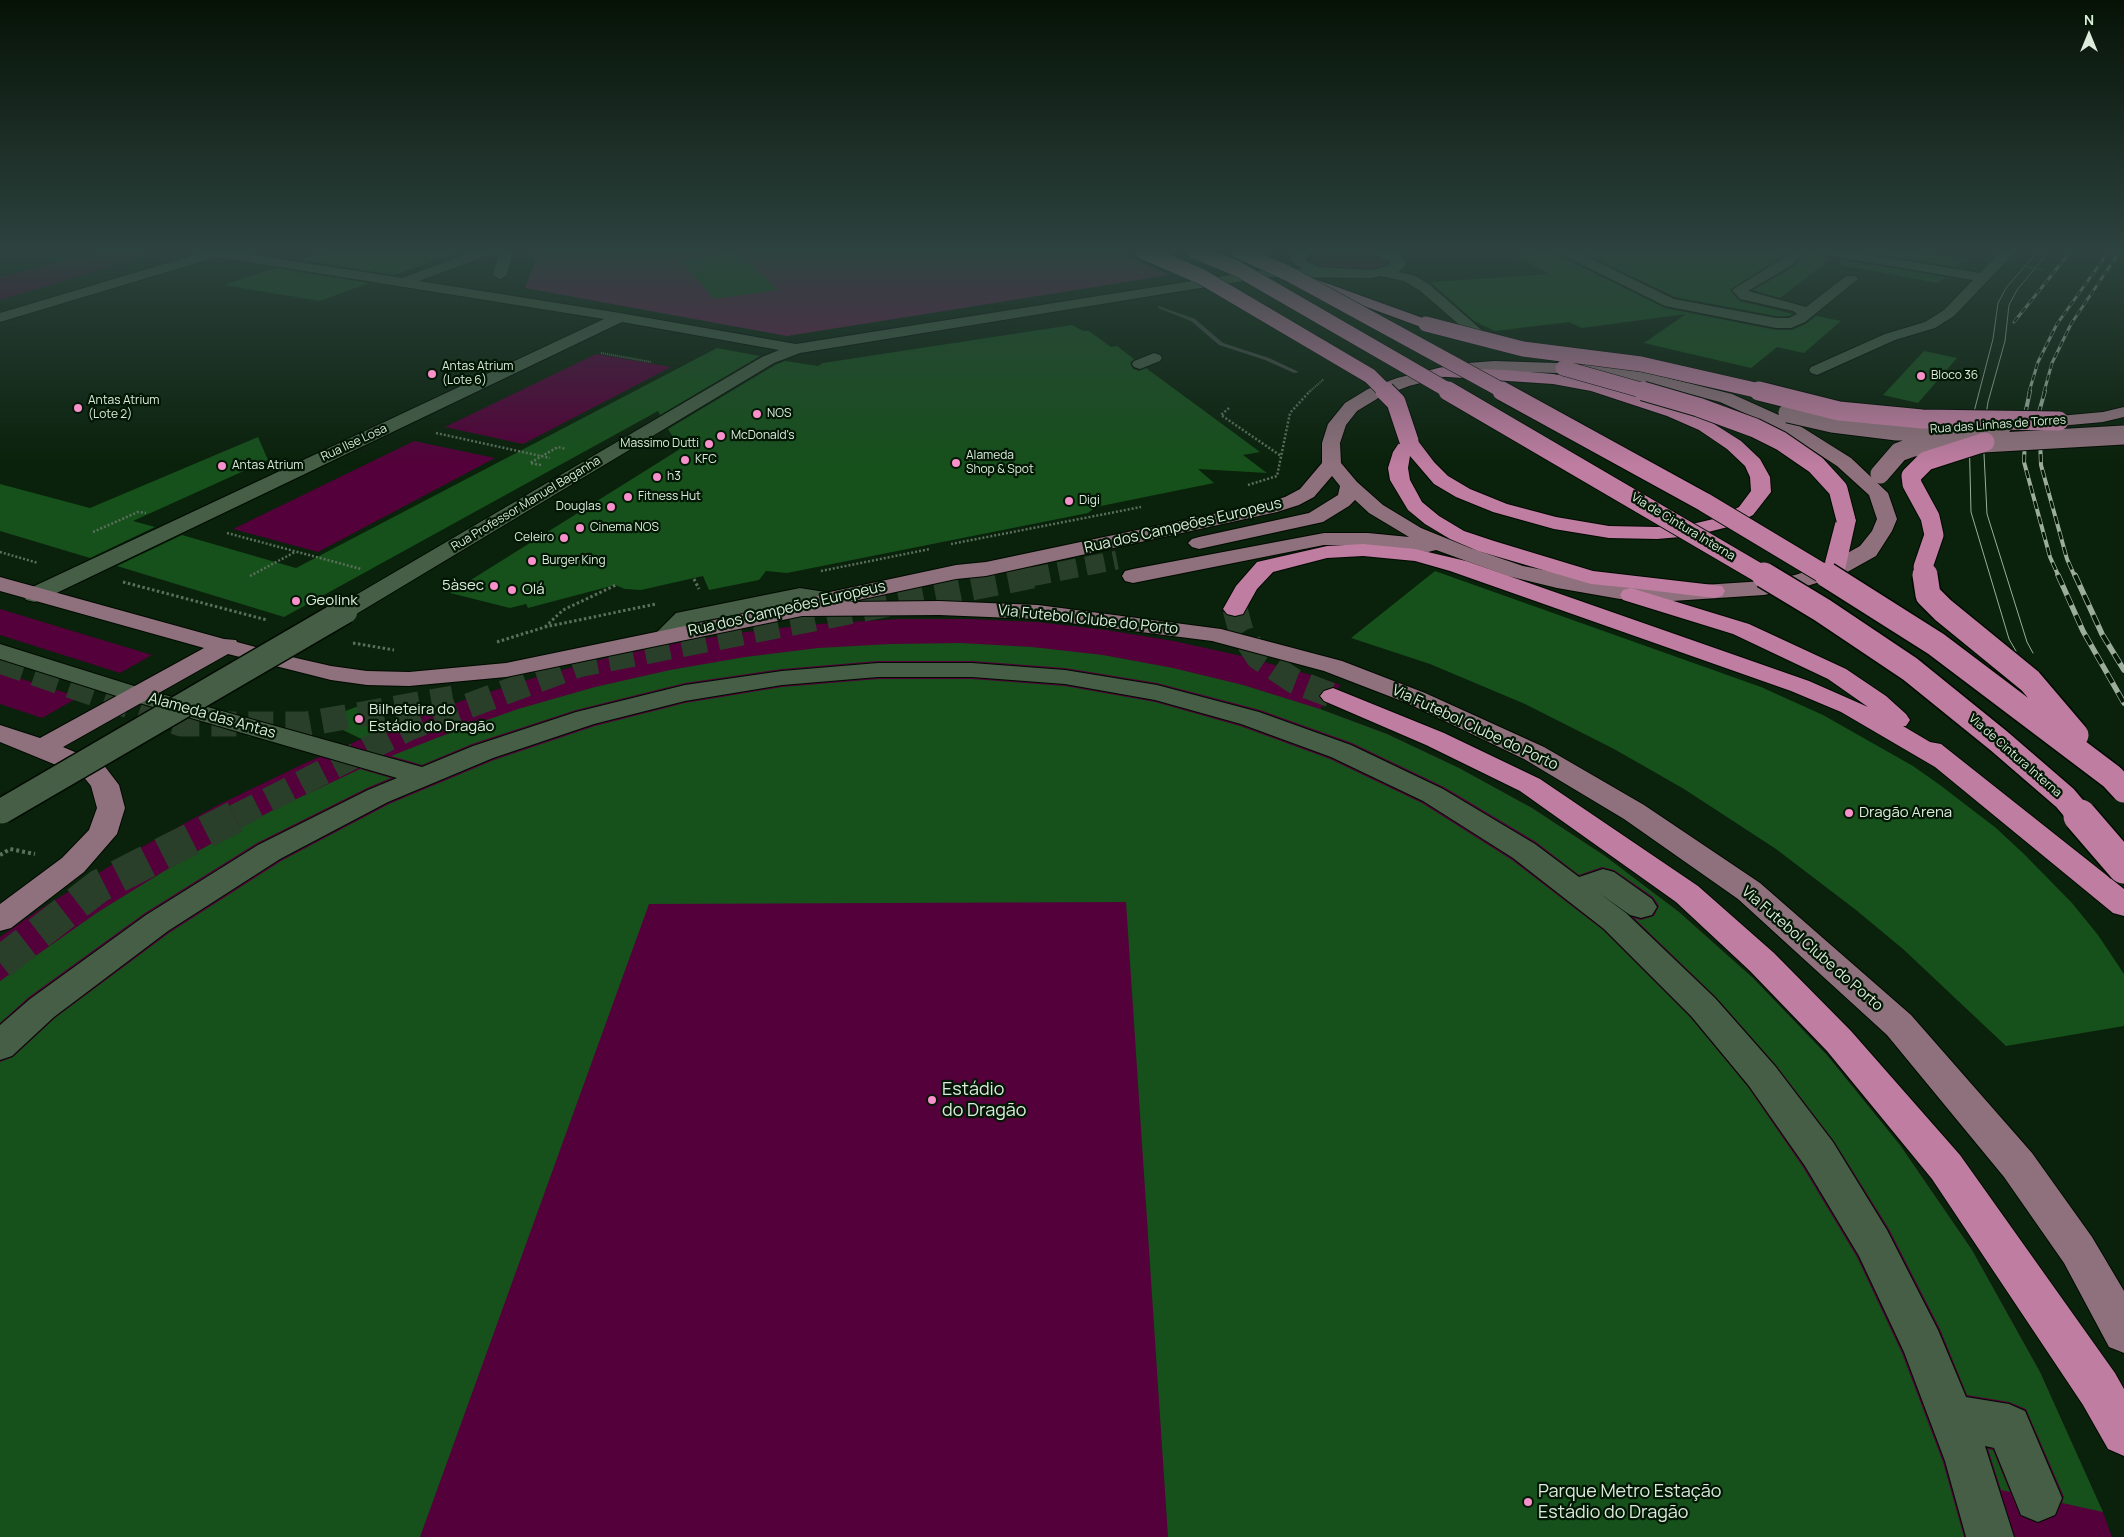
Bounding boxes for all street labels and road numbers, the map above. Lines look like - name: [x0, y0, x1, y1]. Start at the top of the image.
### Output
- street label: Rua das Linhas de Torres: [1929, 413, 2067, 437]
- street label: Rua Ilse Losa: [319, 421, 389, 465]
- street label: Rua Professor Manuel Baganha: [449, 454, 603, 554]
- street label: Via de Cintura Interna: [1628, 490, 1738, 564]
- street label: Rua dos Campeões Europeus: [1082, 494, 1284, 558]
- street label: Rua dos Campeões Europeus: [686, 577, 888, 641]
- street label: Via Futebol Clube do Porto: [997, 602, 1179, 638]
- street label: Via Futebol Clube do Porto: [1389, 682, 1561, 774]
- street label: Alameda das Antas: [146, 689, 278, 743]
- street label: Via de Cintura Interna: [1966, 712, 2064, 800]
- street label: Via Futebol Clube do Porto: [1738, 883, 1886, 1015]

